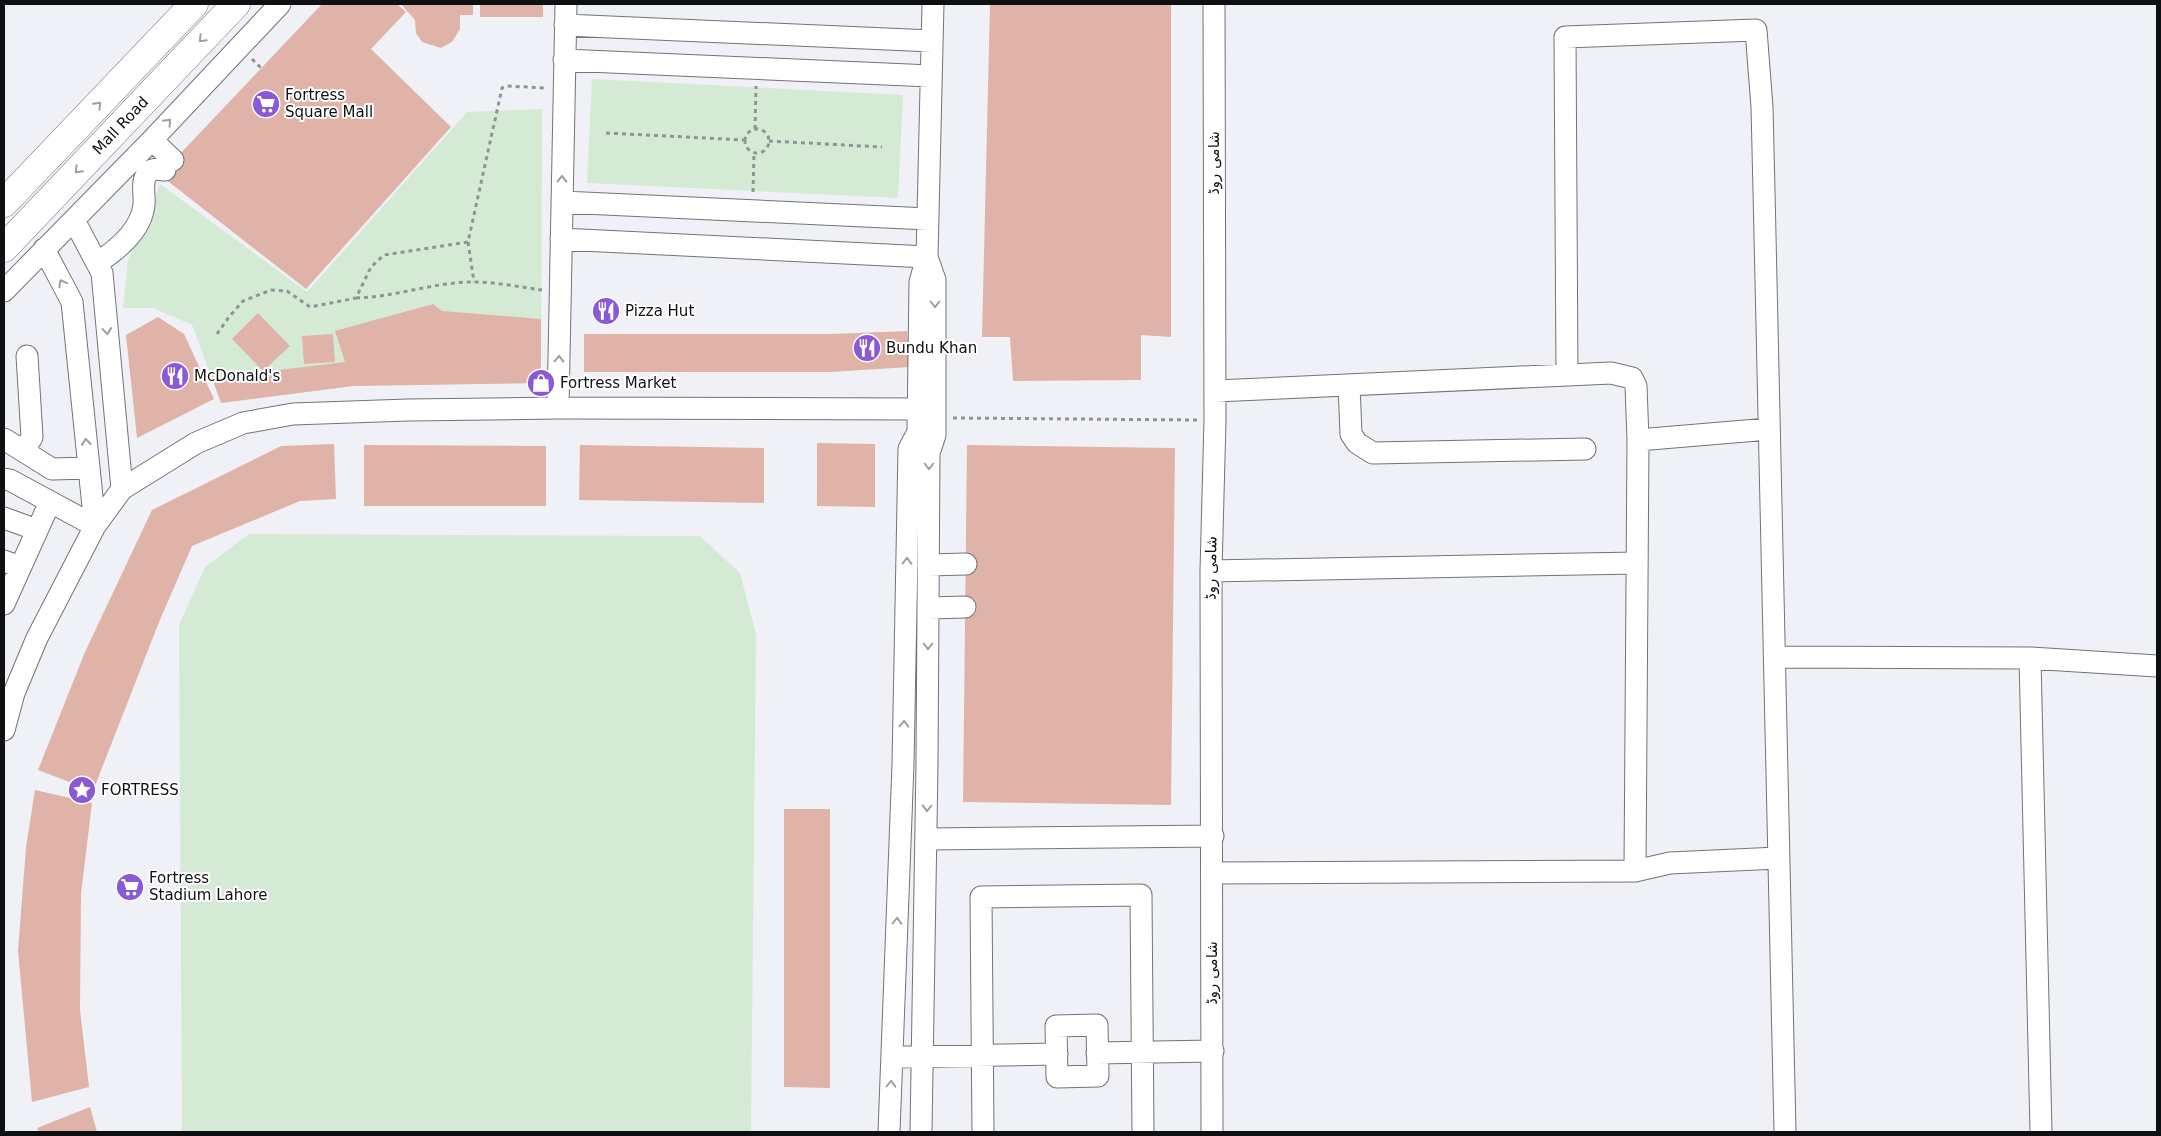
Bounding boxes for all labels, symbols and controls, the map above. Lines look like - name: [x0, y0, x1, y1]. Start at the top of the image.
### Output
- one-way arrow: [199, 33, 208, 42]
- place label: Fortress Square Mall: [285, 86, 373, 121]
- supermarket icon: Fortress Square Mall: [251, 89, 281, 119]
- street label: Mall Road: [89, 93, 152, 158]
- one-way arrow: [92, 101, 101, 110]
- one-way arrow: [162, 119, 171, 128]
- street label: شامی روڈ: [1205, 131, 1223, 195]
- one-way arrow: [75, 164, 84, 173]
- one-way arrow: [557, 175, 567, 182]
- one-way arrow: [58, 279, 68, 288]
- restaurant icon: Pizza Hut: [591, 296, 621, 326]
- one-way arrow: [930, 300, 940, 308]
- place label: Pizza Hut: [625, 302, 694, 320]
- one-way arrow: [101, 328, 112, 336]
- restaurant icon: Bundu Khan: [852, 333, 882, 363]
- place label: Bundu Khan: [886, 339, 977, 357]
- one-way arrow: [554, 355, 564, 362]
- restaurant icon: McDonald's: [160, 361, 190, 391]
- place label: McDonald's: [194, 367, 280, 385]
- shop icon: Fortress Market: [526, 368, 556, 398]
- place label: Fortress Market: [560, 374, 676, 392]
- one-way arrow: [81, 438, 92, 446]
- one-way arrow: [924, 462, 934, 470]
- street label: شامی روڈ: [1201, 536, 1221, 600]
- one-way arrow: [902, 557, 912, 565]
- one-way arrow: [923, 642, 933, 650]
- one-way arrow: [898, 720, 909, 728]
- place icon: FORTRESS: [67, 775, 97, 805]
- place label: FORTRESS: [101, 781, 179, 799]
- one-way arrow: [922, 804, 932, 812]
- place label: Fortress Stadium Lahore: [149, 869, 267, 904]
- supermarket icon: Fortress Stadium Lahore: [115, 872, 145, 902]
- one-way arrow: [892, 917, 902, 924]
- street label: شامی روڈ: [1203, 941, 1221, 1005]
- one-way arrow: [886, 1079, 896, 1087]

